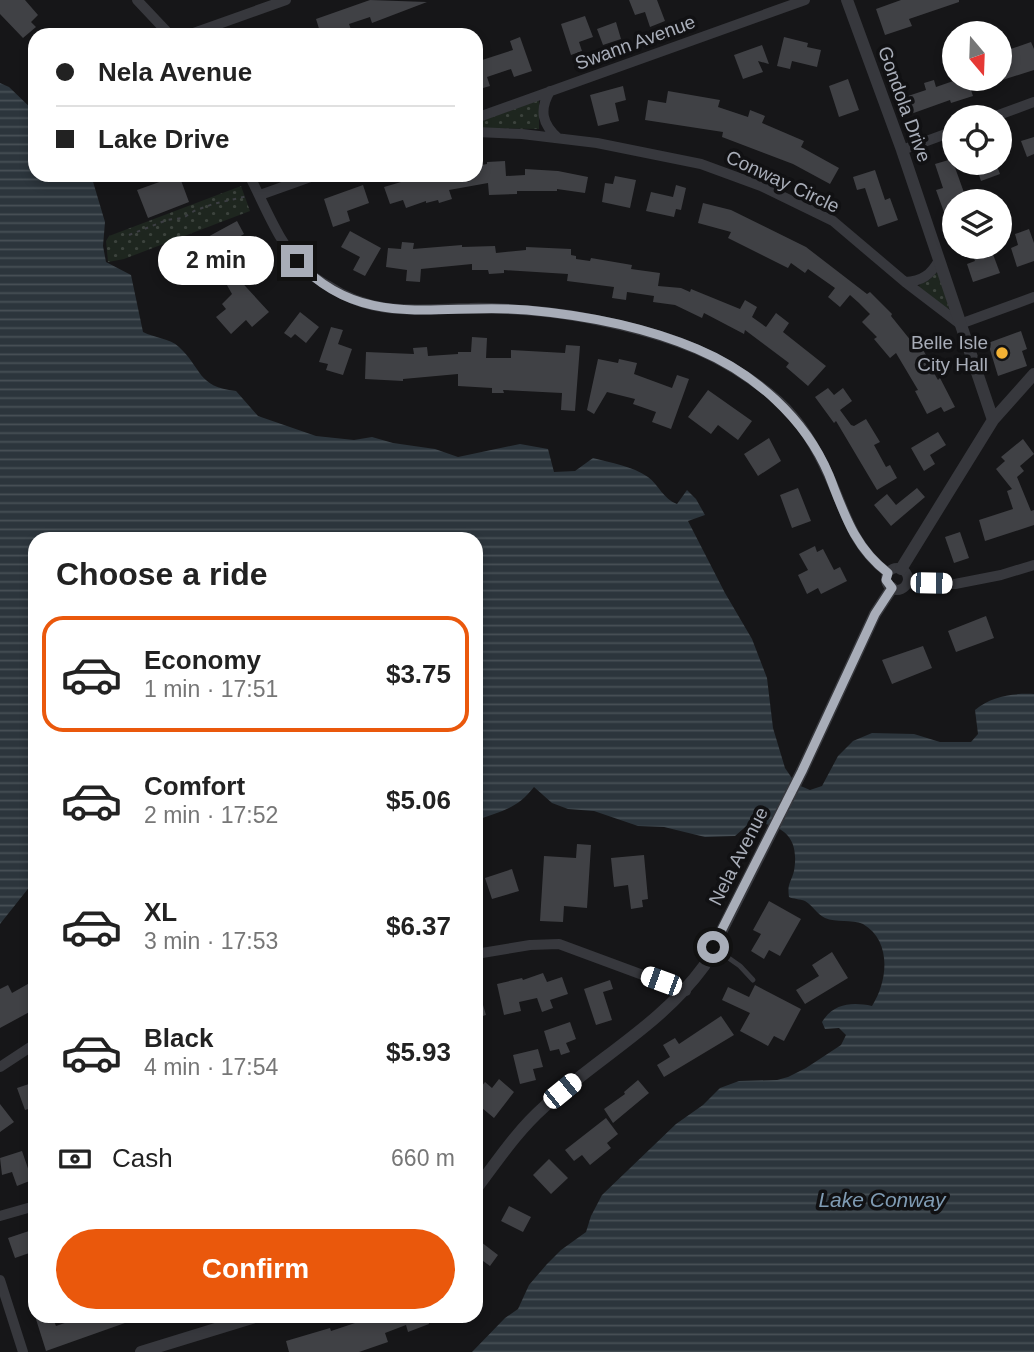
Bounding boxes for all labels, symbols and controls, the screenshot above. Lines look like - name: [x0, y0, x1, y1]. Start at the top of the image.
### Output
- street label: Swann Avenue: [572, 11, 698, 74]
- north arrow: [942, 21, 1012, 91]
- map controls: [942, 21, 1012, 259]
- street label: Gondola Drive: [874, 44, 935, 165]
- text: Nela Avenue: [98, 57, 252, 87]
- button: locate: [942, 105, 1012, 175]
- text: Lake Drive: [98, 124, 230, 154]
- street label: Conway Circle: [723, 146, 843, 217]
- button: layers: [942, 189, 1012, 259]
- callout: 2 min: [157, 236, 272, 286]
- route end: [281, 245, 313, 277]
- text: 2 min: [186, 247, 246, 273]
- place label: Belle Isle City Hall: [911, 332, 988, 375]
- marker: Belle Isle City Hall: [994, 345, 1010, 361]
- text: Choose a ride: [56, 556, 268, 592]
- car: [910, 572, 953, 594]
- icon: car: [60, 643, 123, 706]
- text: Economy: [144, 645, 261, 675]
- text: $3.75: [386, 659, 451, 689]
- text: 1 min · 17:51: [144, 676, 278, 702]
- icon: car: [60, 769, 123, 832]
- text: Comfort: [144, 771, 245, 801]
- text: $5.06: [386, 785, 451, 815]
- text: 2 min · 17:52: [144, 802, 278, 828]
- street label: Nela Avenue: [705, 804, 772, 909]
- icon: car: [60, 895, 123, 958]
- text: XL: [144, 897, 177, 927]
- text: $6.37: [386, 911, 451, 941]
- text: 3 min · 17:53: [144, 928, 278, 954]
- route start: [697, 931, 729, 963]
- car: [638, 964, 685, 998]
- icon: car: [60, 1021, 123, 1084]
- text: Black: [144, 1023, 213, 1053]
- text: $5.93: [386, 1037, 451, 1067]
- text: 4 min · 17:54: [144, 1054, 278, 1080]
- car: [540, 1070, 585, 1112]
- icon: cash: [56, 1140, 94, 1178]
- text: Cash: [112, 1143, 173, 1173]
- text: 660 m: [391, 1145, 455, 1171]
- water label: Lake Conway: [818, 1188, 947, 1211]
- button: Confirm: [56, 1229, 455, 1309]

